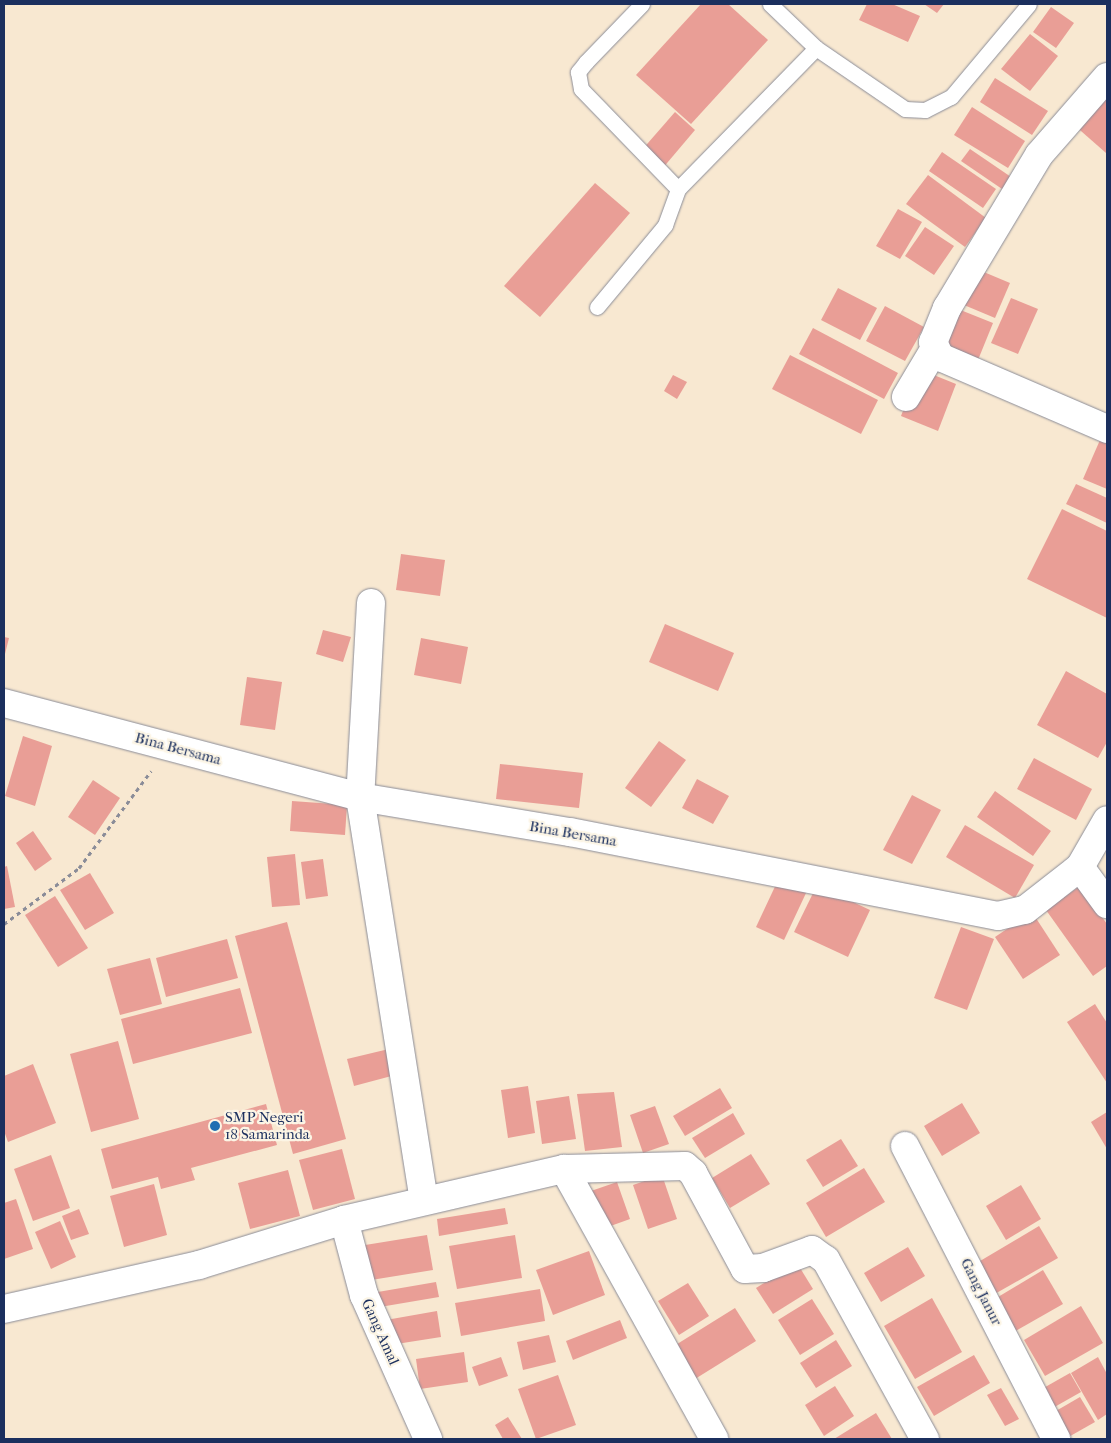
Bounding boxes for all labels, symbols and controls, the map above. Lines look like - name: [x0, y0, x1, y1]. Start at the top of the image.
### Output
- street label: Bina Bersama: [133, 729, 223, 769]
- street label: Bina Bersama: [528, 817, 618, 851]
- place label: SMP Negeri 18 Samarinda: [225, 1108, 310, 1143]
- marker: SMP Negeri 18 Samarinda: [209, 1120, 221, 1132]
- street label: Gang Janur: [956, 1255, 1006, 1329]
- street label: Gang Amal: [357, 1296, 403, 1368]

